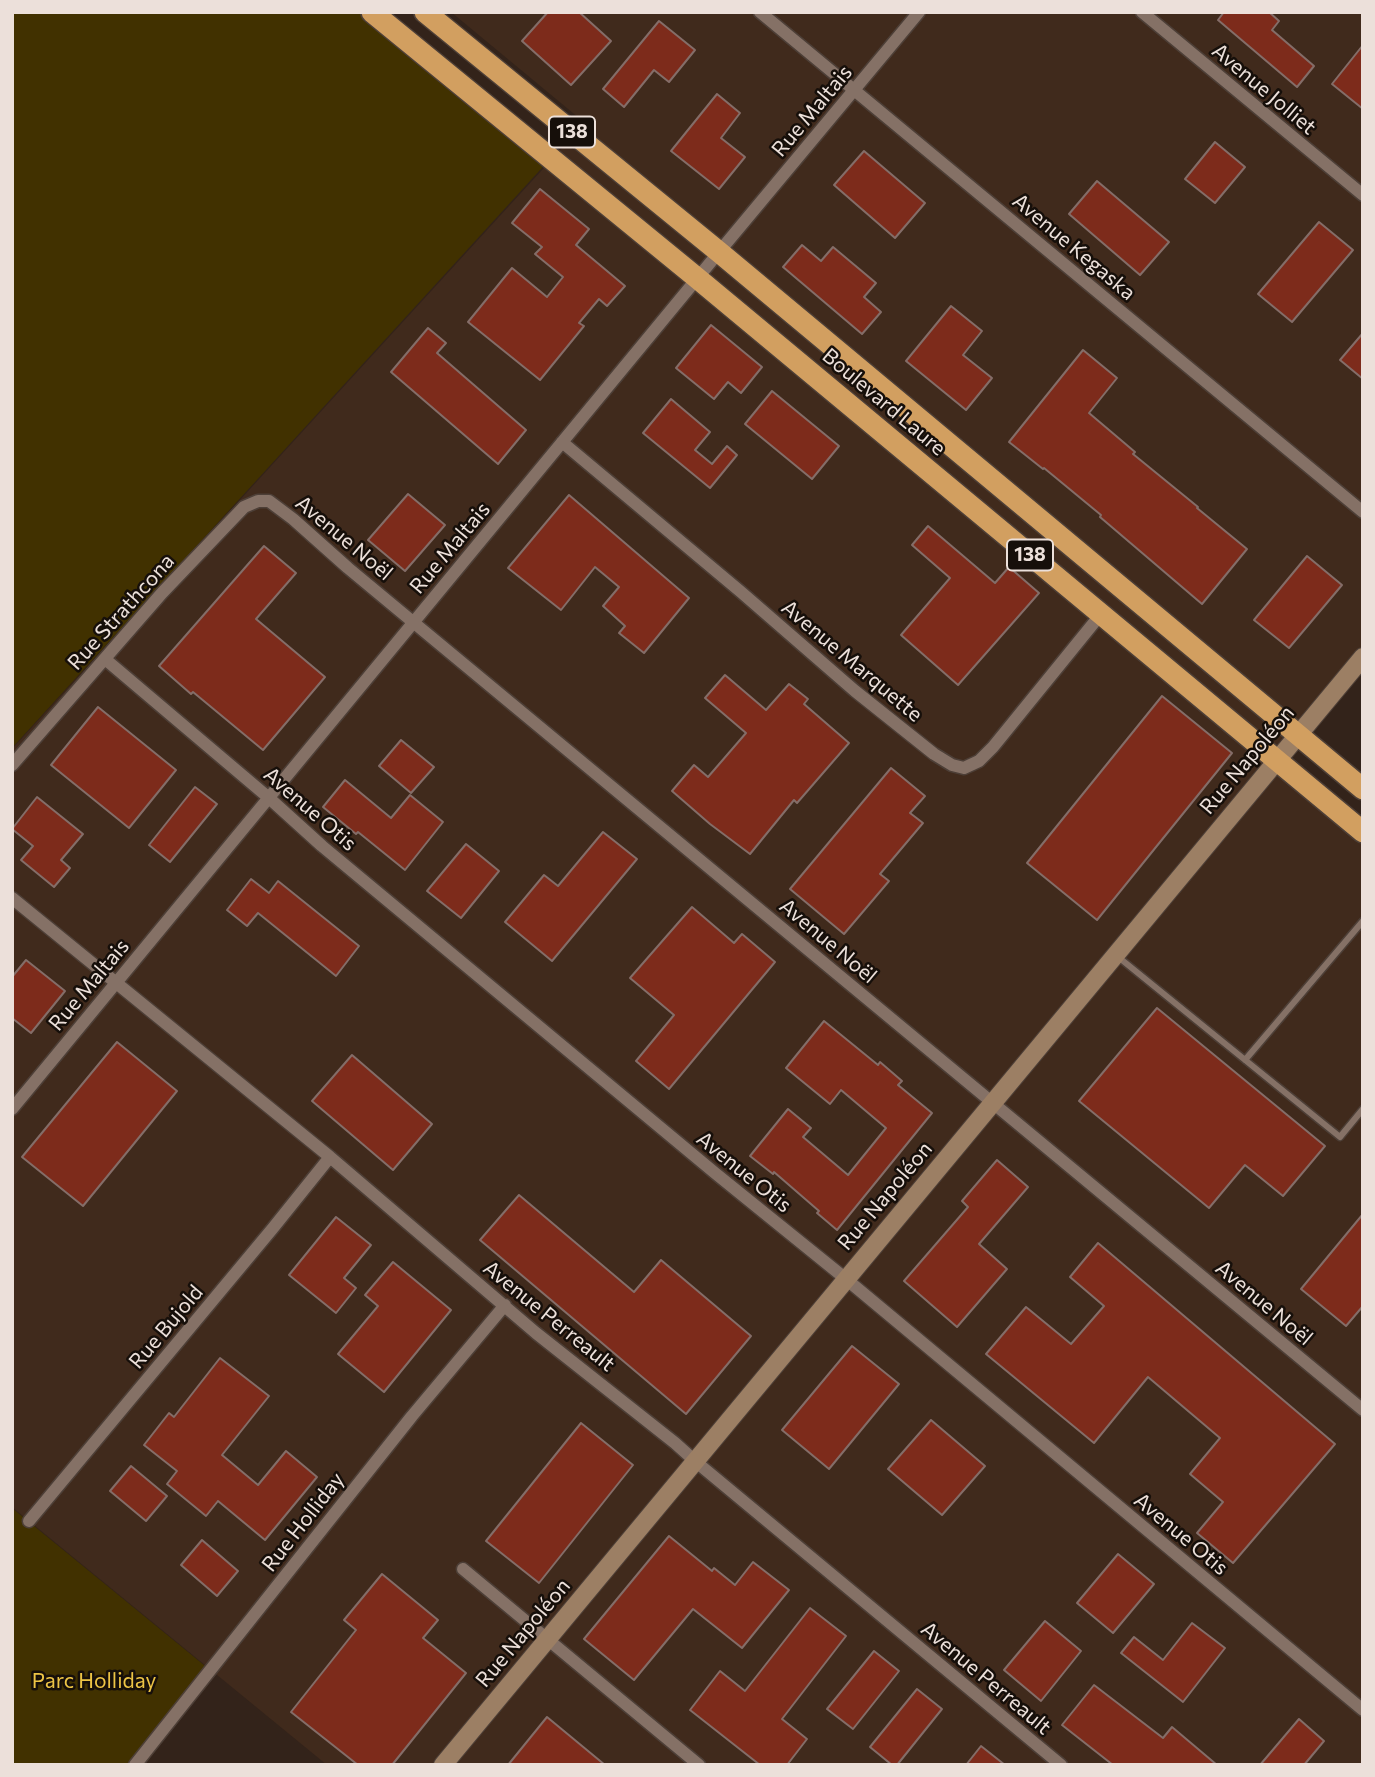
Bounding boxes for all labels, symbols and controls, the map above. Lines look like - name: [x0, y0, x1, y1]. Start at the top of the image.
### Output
- street label: Avenue Jolliet: [1207, 38, 1321, 140]
- street label: Rue Maltais: [766, 60, 858, 162]
- road number: 138: [549, 116, 595, 148]
- street label: Avenue Kegaska: [1007, 188, 1141, 306]
- street label: Boulevard Laure: [817, 343, 951, 461]
- street label: Avenue Noël: [290, 490, 398, 586]
- street label: Rue Maltais: [404, 497, 496, 599]
- road number: 138: [1007, 540, 1053, 570]
- street label: Rue Strathcona: [62, 549, 180, 675]
- street label: Avenue Marquette: [776, 595, 928, 727]
- street label: Rue Napoléon: [1194, 701, 1300, 819]
- street label: Avenue Otis: [258, 762, 362, 856]
- street label: Avenue Noël: [774, 893, 882, 989]
- street label: Rue Maltais: [43, 934, 135, 1036]
- street label: Avenue Otis: [691, 1126, 797, 1218]
- street label: Rue Napoléon: [832, 1137, 938, 1255]
- street label: Avenue Perreault: [478, 1255, 620, 1377]
- street label: Avenue Noël: [1210, 1255, 1318, 1351]
- street label: Rue Bujold: [124, 1280, 208, 1374]
- street label: Rue Holliday: [256, 1467, 350, 1577]
- street label: Avenue Otis: [1129, 1487, 1233, 1581]
- street label: Rue Napoléon: [470, 1574, 576, 1692]
- street label: Avenue Perreault: [916, 1616, 1056, 1740]
- park label: Parc Holliday: [32, 1668, 156, 1694]

